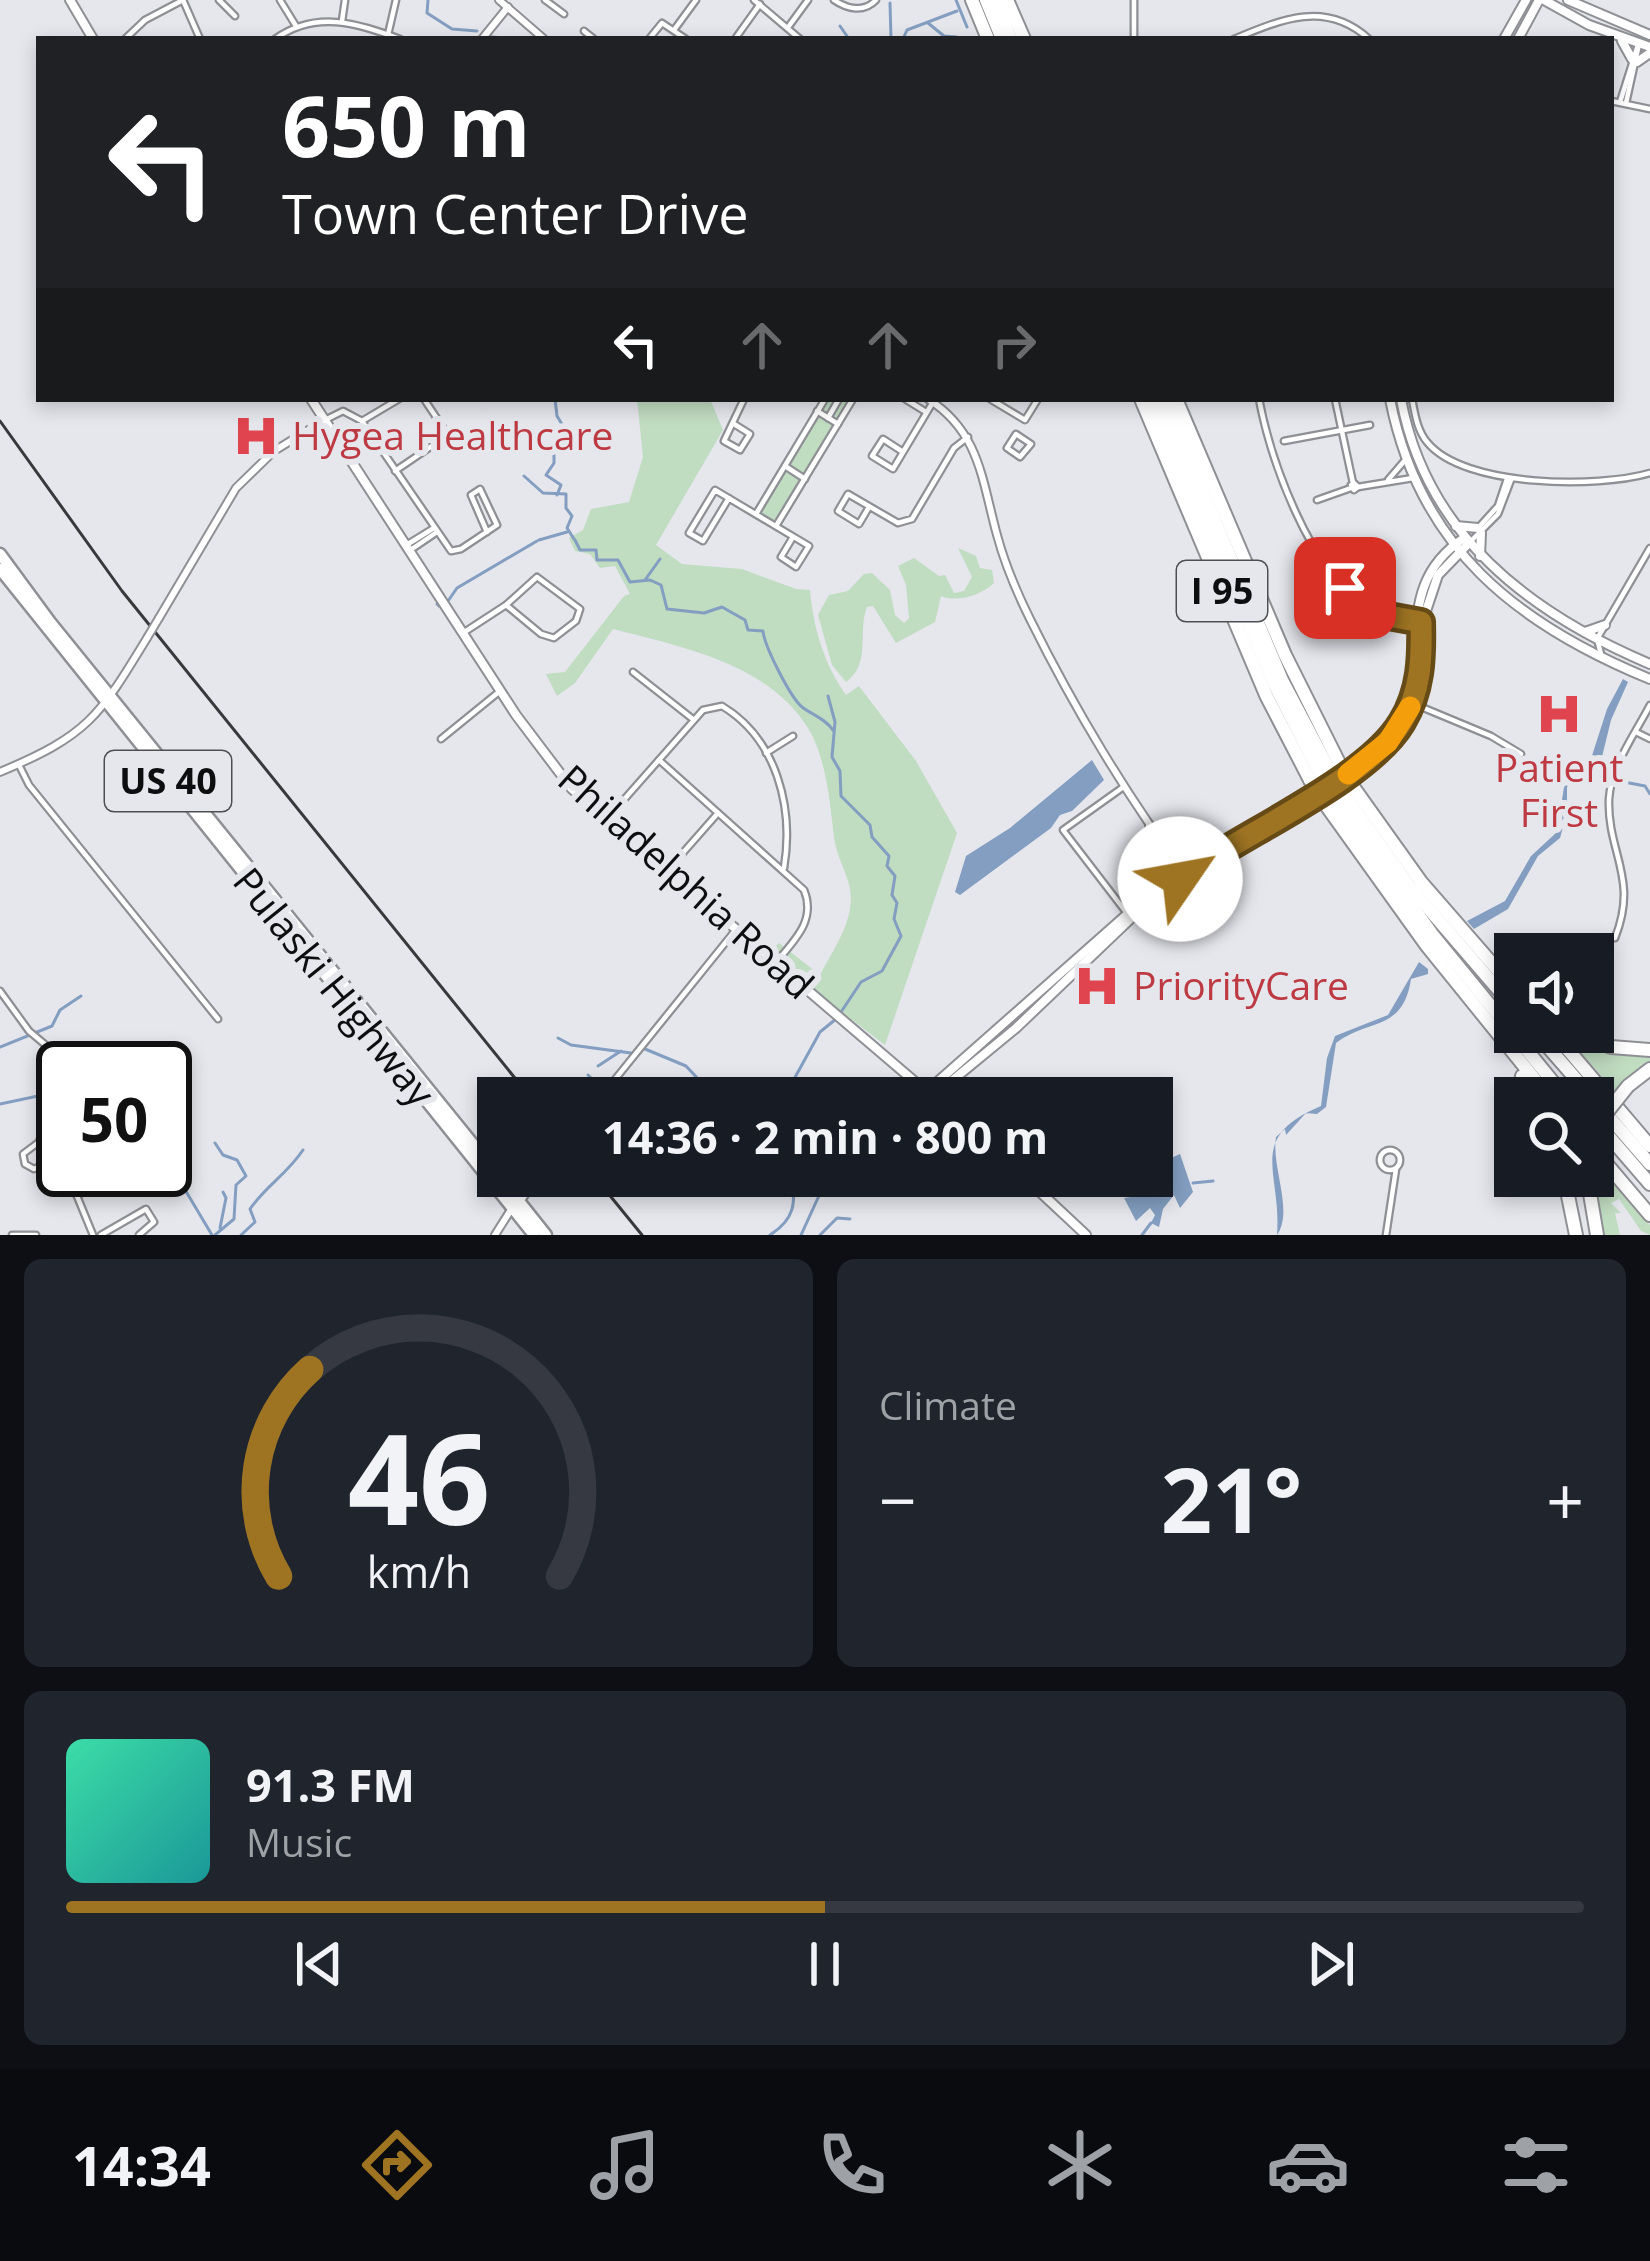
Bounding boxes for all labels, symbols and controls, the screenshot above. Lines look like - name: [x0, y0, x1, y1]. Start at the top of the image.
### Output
- text: 650 m: [282, 67, 530, 182]
- icon: left: [84, 84, 240, 240]
- text: Town Center Drive: [282, 176, 749, 250]
- icon: left: [603, 312, 669, 378]
- icon: ahead: [729, 312, 795, 378]
- icon: ahead: [855, 312, 921, 378]
- icon: right: [981, 312, 1047, 378]
- place label: Hygea Healthcare: [292, 408, 613, 461]
- hospital icon: Hygea Healthcare: [231, 411, 281, 461]
- pin: [1294, 537, 1396, 639]
- icon: arrive: [1312, 555, 1378, 621]
- road number: I 95: [1177, 561, 1267, 621]
- hospital icon: Patient First: [1534, 689, 1584, 739]
- place label: Patient First: [1495, 740, 1623, 838]
- road number: US 40: [105, 751, 231, 811]
- street label: Philadelphia Road: [548, 752, 826, 1010]
- position arrow: [1117, 816, 1243, 942]
- street label: Pulaski Highway: [222, 855, 448, 1117]
- map controls: [1494, 933, 1614, 1197]
- button: sound: [1494, 933, 1614, 1053]
- place label: PriorityCare: [1133, 958, 1349, 1011]
- hospital icon: PriorityCare: [1072, 961, 1122, 1011]
- speed limit sign: 50: [36, 1041, 192, 1197]
- button: search: [1494, 1077, 1614, 1197]
- text: 14:36 · 2 min · 800 m: [602, 1106, 1048, 1167]
- text: Climate: [879, 1378, 1017, 1431]
- text: 46: [347, 1392, 490, 1562]
- text: 21°: [1161, 1437, 1302, 1559]
- text: −: [879, 1454, 917, 1544]
- text: +: [1546, 1454, 1584, 1544]
- text: km/h: [366, 1542, 471, 1601]
- text: 91.3 FM: [246, 1754, 415, 1815]
- text: Music: [246, 1815, 352, 1868]
- icon: previous: [286, 1931, 352, 1997]
- icon: pause: [792, 1931, 858, 1997]
- icon: next: [1298, 1931, 1364, 1997]
- icon: directions: [355, 2123, 439, 2207]
- icon: music: [583, 2123, 667, 2207]
- icon: phone: [810, 2123, 894, 2207]
- icon: climate: [1038, 2123, 1122, 2207]
- icon: car: [1266, 2123, 1350, 2207]
- icon: filters: [1494, 2123, 1578, 2207]
- text: 14:34: [72, 2128, 211, 2202]

